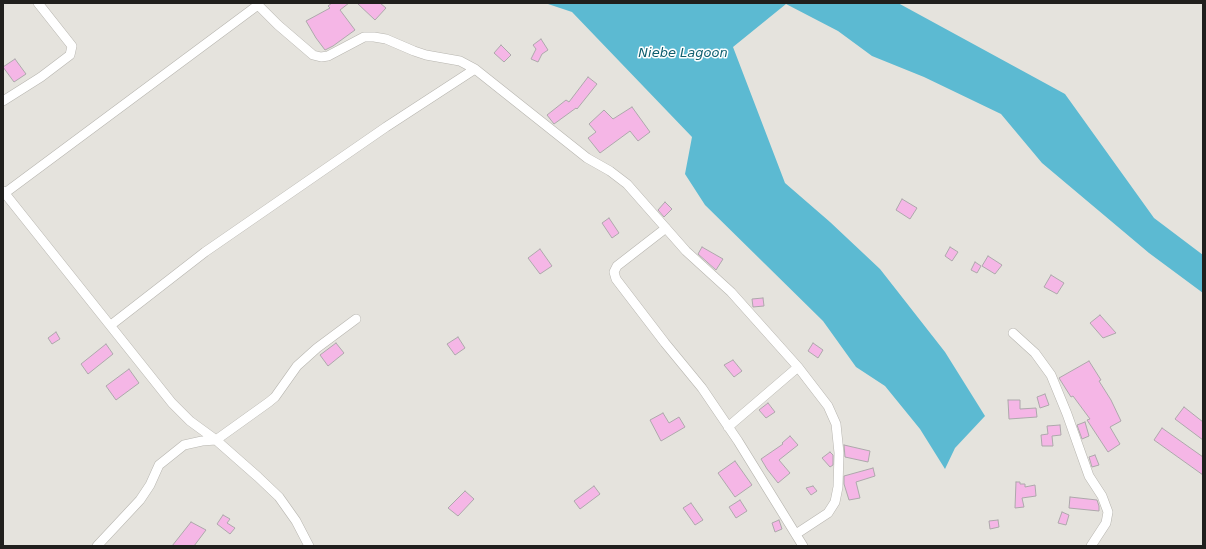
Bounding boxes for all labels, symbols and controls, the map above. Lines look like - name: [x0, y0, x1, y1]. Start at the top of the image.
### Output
- water label: Niebe Lagoon: [638, 46, 728, 62]

